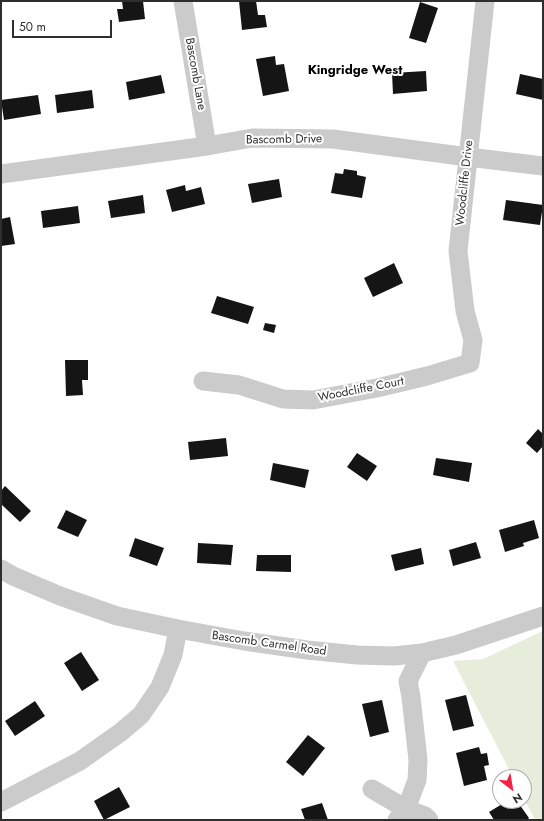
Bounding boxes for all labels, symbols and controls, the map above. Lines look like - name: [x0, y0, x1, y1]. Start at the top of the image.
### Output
- scale bar: [14, 12, 114, 38]
- text: 50 m: [19, 18, 46, 36]
- street label: Bascomb Lane: [182, 37, 208, 111]
- district label: Kingridge West: [308, 63, 402, 79]
- street label: Bascomb Drive: [246, 132, 322, 148]
- street label: Woodcliffe Drive: [453, 140, 477, 226]
- street label: Woodcliffe Court: [317, 375, 405, 405]
- street label: Bascomb Carmel Road: [211, 629, 327, 659]
- north arrow: [492, 769, 532, 809]
- text: N: [510, 789, 526, 808]

